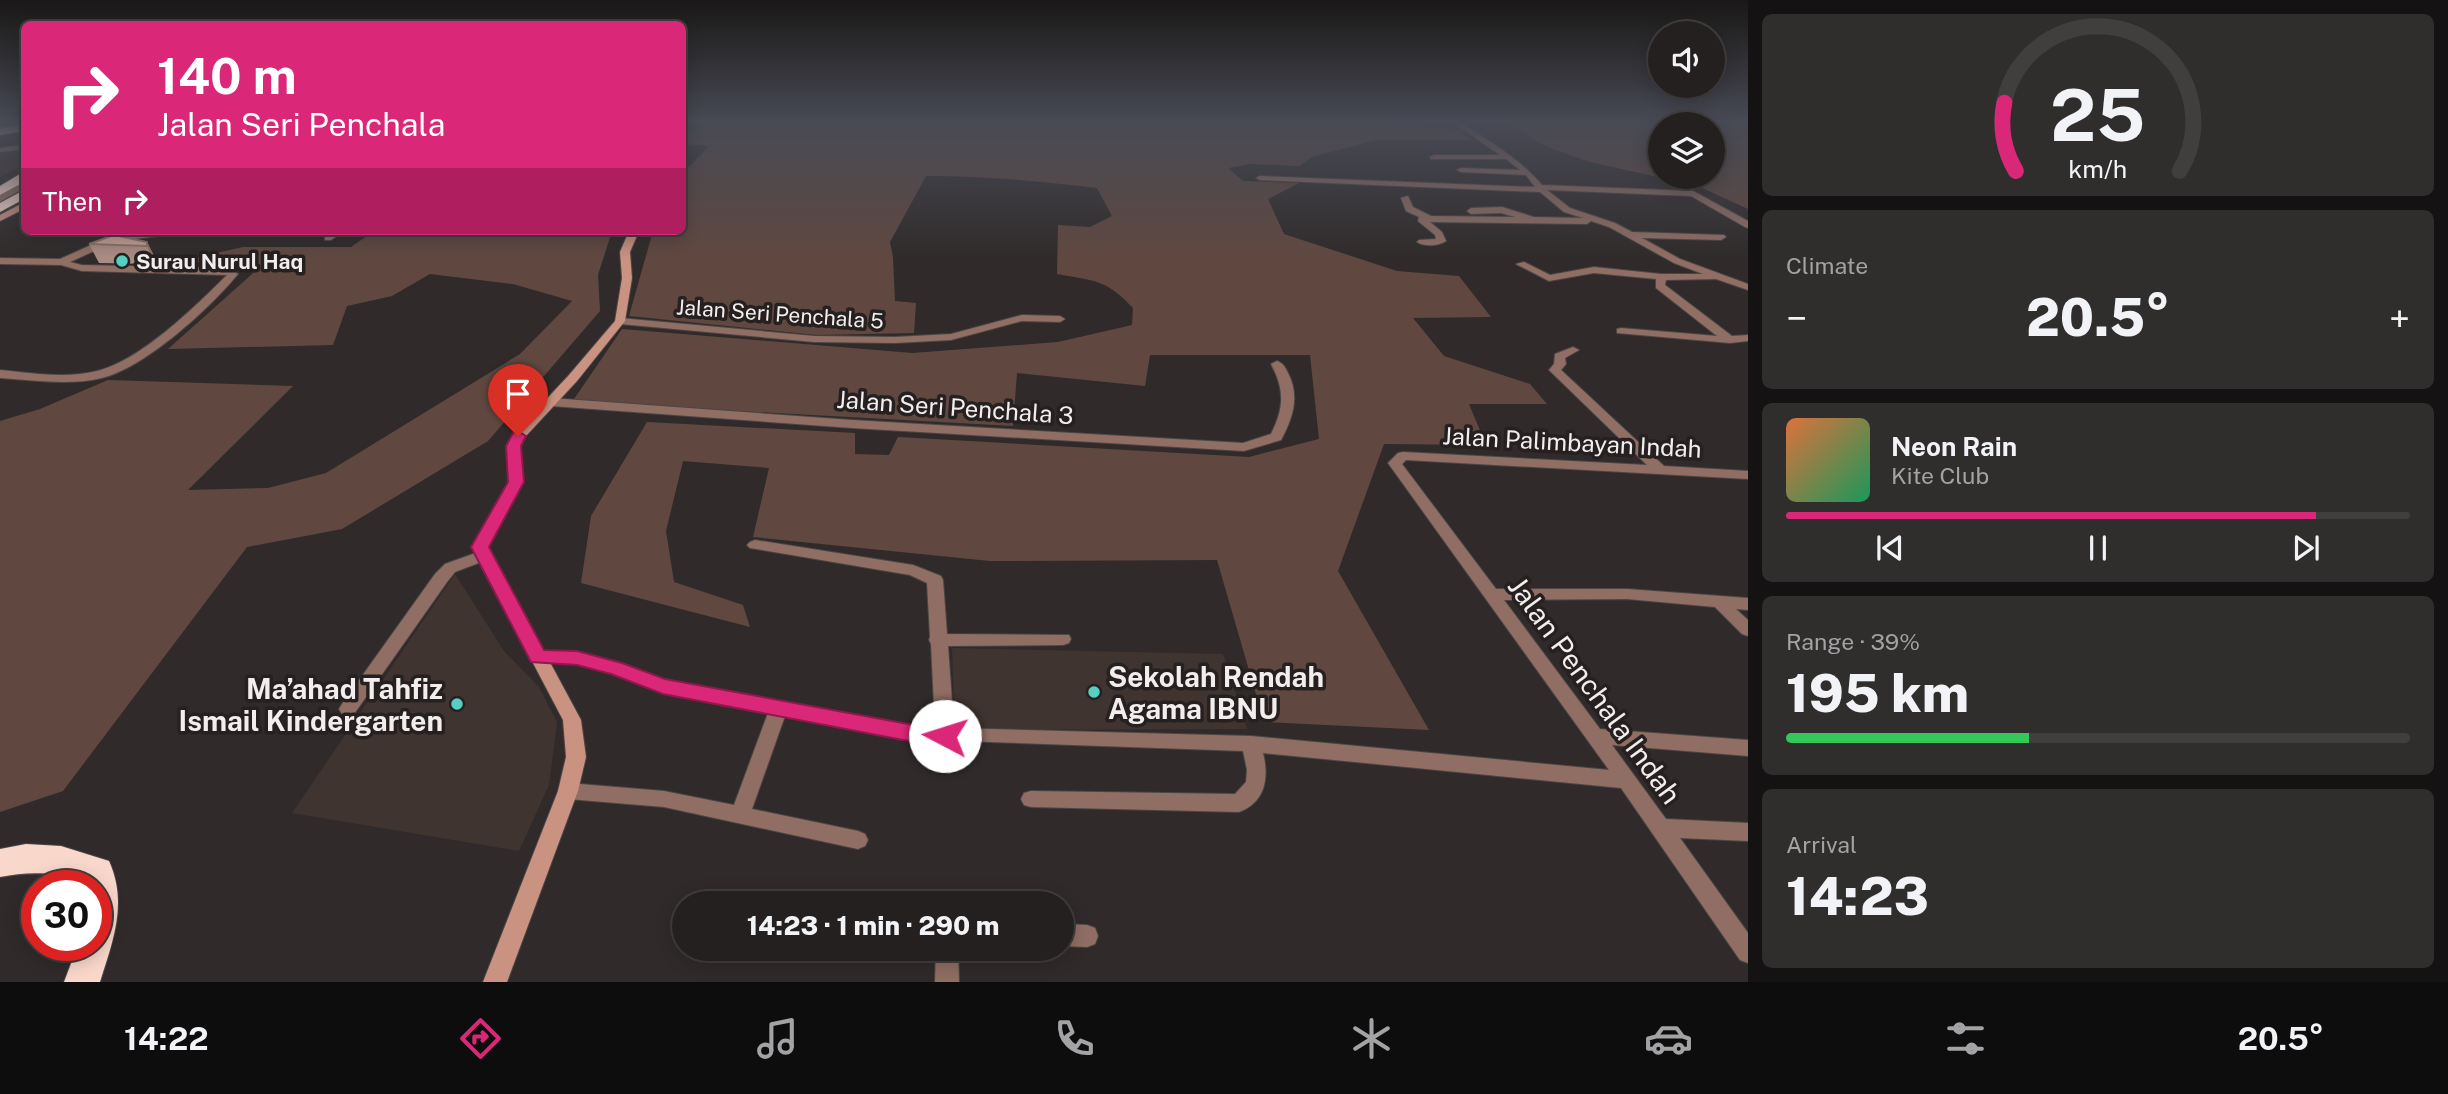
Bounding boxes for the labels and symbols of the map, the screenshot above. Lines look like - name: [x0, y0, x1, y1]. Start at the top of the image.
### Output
- place label: Surau Nurul Haq: [136, 249, 303, 274]
- marker: Surau Nurul Haq: [114, 253, 130, 269]
- street label: Jalan Seri Penchala 5: [675, 294, 885, 334]
- pin: [488, 364, 548, 436]
- street label: Jalan Seri Penchala 3: [836, 385, 1074, 429]
- street label: Jalan Palimbayan Indah: [1442, 421, 1702, 463]
- street label: Jalan Penchala Indah: [1502, 570, 1688, 810]
- place label: Sekolah Rendah Agama IBNU: [1108, 660, 1324, 725]
- place label: Ma’ahad Tahfiz Ismail Kindergarten: [179, 672, 443, 737]
- marker: Sekolah Rendah Agama IBNU: [1086, 684, 1102, 700]
- marker: Ma’ahad Tahfiz Ismail Kindergarten: [449, 696, 465, 712]
- position arrow: [908, 699, 982, 773]
- speed limit sign: 30: [21, 870, 112, 961]

